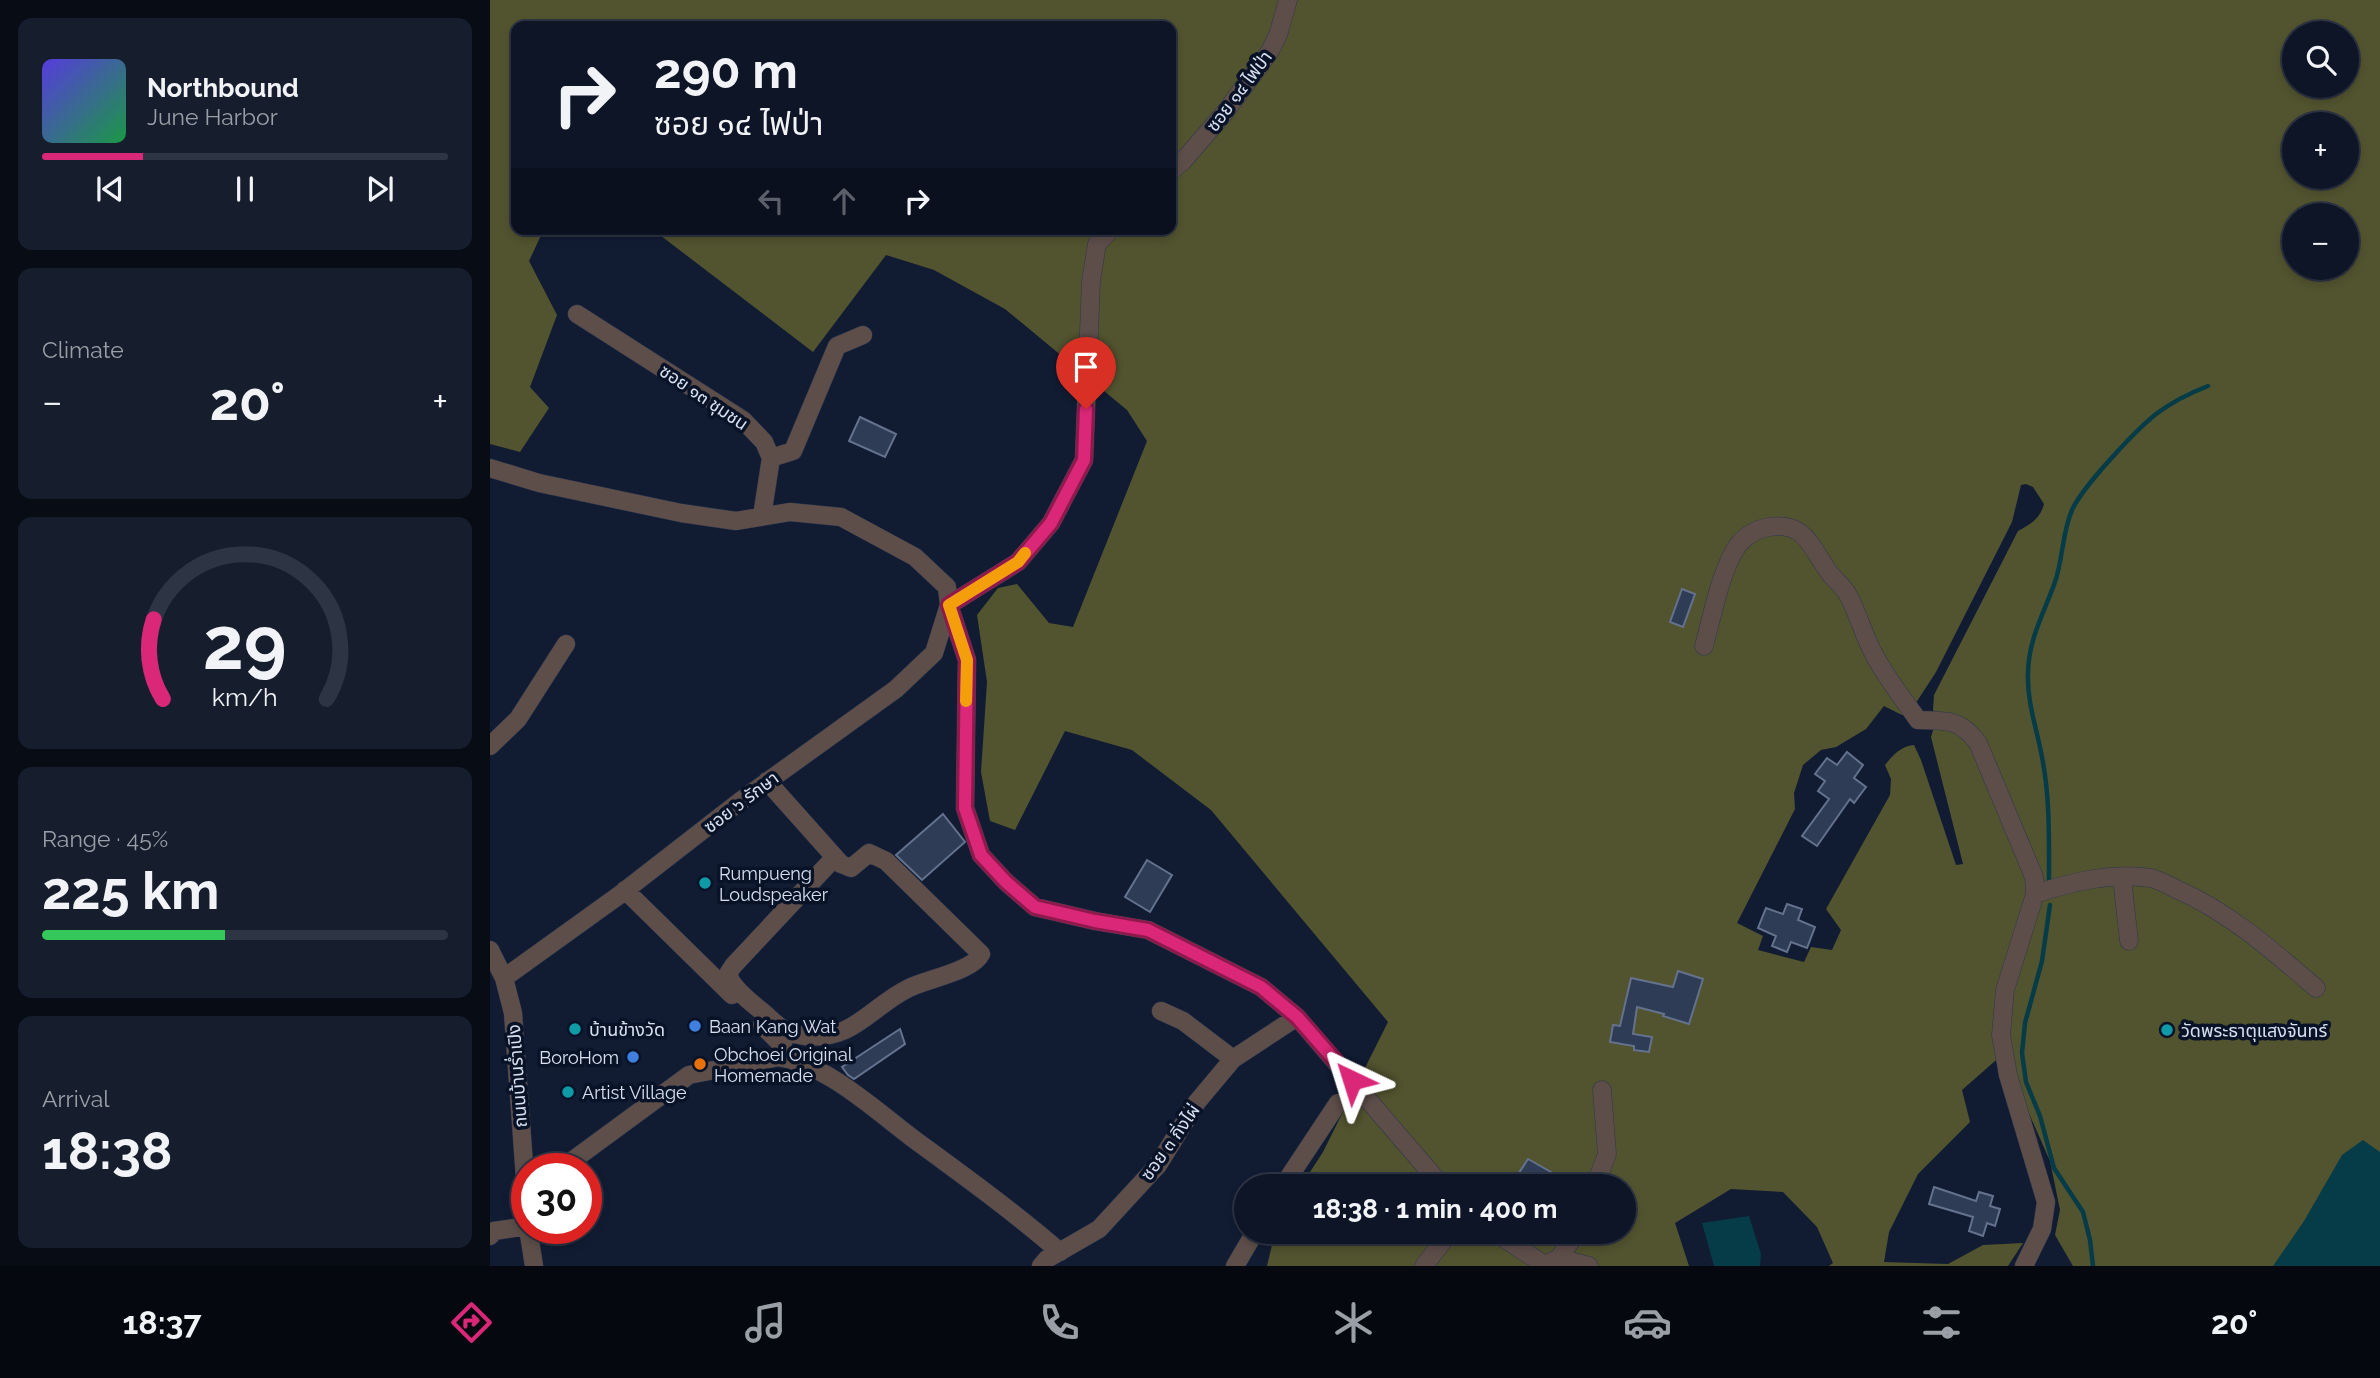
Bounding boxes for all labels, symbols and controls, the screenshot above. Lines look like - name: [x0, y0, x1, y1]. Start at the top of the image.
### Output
- map controls: [2282, 21, 2359, 280]
- button: search: [2282, 21, 2359, 98]
- text: 290 m: [654, 42, 798, 99]
- street label: ซอย ๑๔ ไฟป่า: [1202, 47, 1276, 135]
- icon: right: [539, 49, 630, 140]
- text: Northbound: [147, 73, 299, 103]
- text: June Harbor: [147, 103, 278, 130]
- text: ซอย ๑๔ ไฟป่า: [654, 105, 823, 142]
- button: +: [2282, 112, 2359, 189]
- icon: previous: [91, 170, 129, 208]
- icon: pause: [226, 170, 264, 208]
- icon: next: [361, 170, 399, 208]
- icon: left: [752, 182, 790, 220]
- icon: ahead: [825, 182, 863, 220]
- icon: right: [898, 182, 936, 220]
- button: −: [2282, 203, 2359, 280]
- text: Climate: [42, 336, 124, 363]
- pin: [1056, 337, 1116, 409]
- icon: arrive: [1067, 348, 1105, 386]
- street label: ซอย ๑๓ ชุมชน: [655, 360, 752, 435]
- text: 20°: [210, 371, 285, 432]
- text: −: [42, 379, 62, 424]
- text: +: [432, 379, 448, 424]
- text: 29: [203, 601, 287, 686]
- text: km/h: [212, 682, 278, 712]
- street label: ซอย ๖ รักษา: [700, 767, 782, 837]
- text: Range · 45%: [42, 825, 168, 852]
- text: 225 km: [42, 860, 219, 921]
- place label: Rumpueng Loudspeaker: [719, 863, 829, 905]
- marker: Rumpueng Loudspeaker: [697, 875, 713, 891]
- place label: Baan Kang Wat: [709, 1016, 836, 1037]
- marker: Baan Kang Wat: [687, 1018, 703, 1034]
- place label: บ้านข้างวัด: [589, 1019, 665, 1040]
- place label: วัดพระธาตุแสงจันทร์: [2181, 1020, 2328, 1042]
- marker: บ้านข้างวัด: [567, 1021, 583, 1037]
- marker: วัดพระธาตุแสงจันทร์: [2159, 1022, 2175, 1038]
- street label: ถนนบ้านร่ำเปิง: [501, 1023, 531, 1129]
- position arrow: [1315, 1043, 1389, 1117]
- place label: Obchoei Original Homemade: [714, 1044, 853, 1086]
- place label: BoroHom: [539, 1047, 619, 1068]
- marker: BoroHom: [625, 1049, 641, 1065]
- marker: Obchoei Original Homemade: [692, 1056, 708, 1072]
- place label: Artist Village: [582, 1082, 687, 1103]
- marker: Artist Village: [560, 1084, 576, 1100]
- text: Arrival: [42, 1085, 109, 1112]
- street label: ซอย ๓ กิ่งไผ่: [1135, 1099, 1204, 1184]
- text: 18:38: [42, 1120, 172, 1181]
- speed limit sign: 30: [511, 1153, 602, 1244]
- text: 18:38 · 1 min · 400 m: [1313, 1194, 1557, 1224]
- icon: directions: [447, 1298, 496, 1347]
- icon: music: [741, 1298, 790, 1347]
- icon: phone: [1035, 1298, 1084, 1347]
- icon: climate: [1329, 1298, 1378, 1347]
- icon: car: [1623, 1298, 1672, 1347]
- icon: filters: [1917, 1298, 1966, 1347]
- text: 18:37: [123, 1304, 201, 1341]
- text: 20°: [2211, 1304, 2257, 1341]

